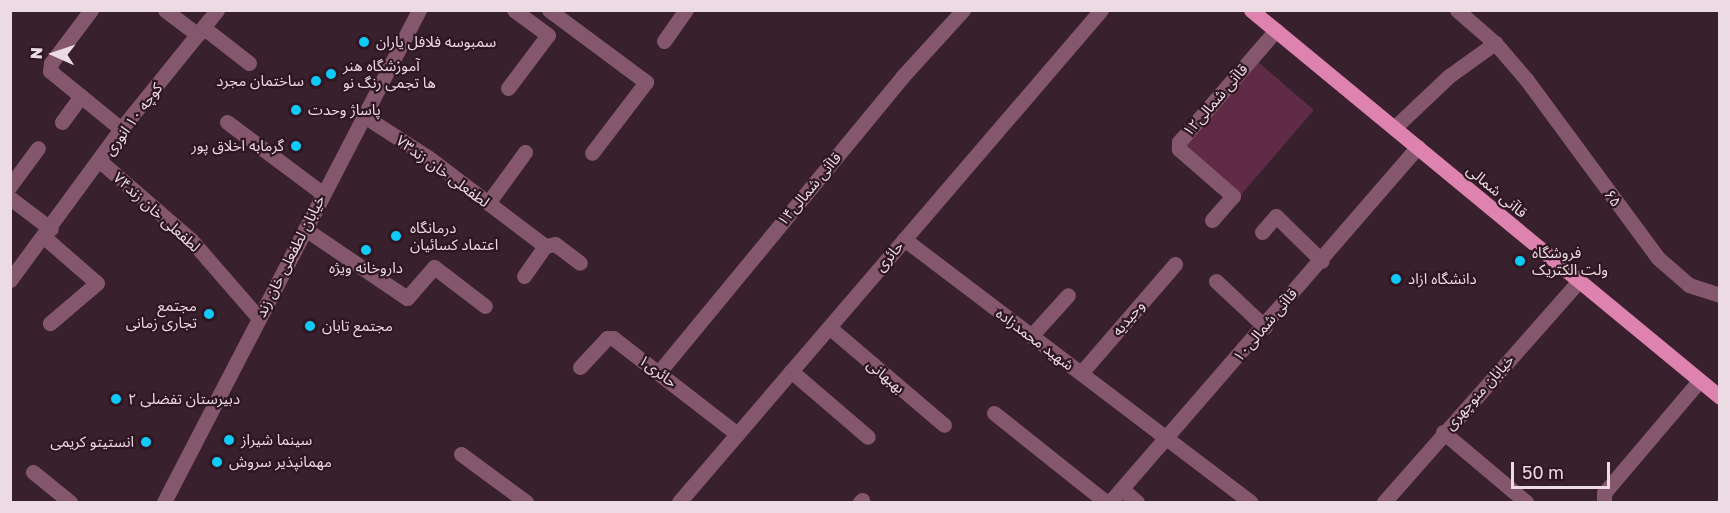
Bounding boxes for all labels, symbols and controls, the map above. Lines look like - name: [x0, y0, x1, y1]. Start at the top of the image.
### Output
- north arrow: [24, 24, 84, 84]
- place label: سمبوسه فلافل یاران: [376, 33, 496, 51]
- marker: سمبوسه فلافل یاران: [357, 35, 371, 49]
- text: N: [26, 46, 46, 60]
- place label: آموزشگاه هنر ها تجمی رنگ نو: [343, 56, 436, 91]
- street label: قاآنی شمالی۱۲: [1179, 60, 1251, 140]
- marker: آموزشگاه هنر ها تجمی رنگ نو: [324, 67, 338, 81]
- place label: ساختمان مجرد: [216, 72, 304, 90]
- marker: ساختمان مجرد: [309, 74, 323, 88]
- street label: کوچه ۱۰ انوری: [100, 79, 166, 159]
- place label: پاساژ وحدت: [308, 101, 381, 119]
- marker: پاساژ وحدت: [289, 103, 303, 117]
- street label: لطفعلی خان زند۷۳: [393, 131, 493, 211]
- place label: گرمابه اخلاق پور: [191, 137, 284, 155]
- marker: گرمابه اخلاق پور: [289, 139, 303, 153]
- street label: قاآنی شمالی۱۴: [773, 149, 845, 229]
- street label: قاآنی شمالی: [1463, 161, 1531, 221]
- street label: لطفعلی خان زند۷۴: [110, 168, 204, 256]
- street label: ۶۵: [1601, 186, 1625, 210]
- street label: خیابان لطفعلی خان زند: [251, 192, 329, 320]
- place label: درمانگاه اعتماد کسائیان: [410, 218, 498, 253]
- marker: درمانگاه اعتماد کسائیان: [387, 227, 405, 245]
- street label: حائری: [871, 237, 907, 275]
- marker: داروخانه ویژه: [359, 243, 373, 257]
- place label: فروشگاه ولت الکتریک: [1532, 243, 1608, 278]
- marker: فروشگاه ولت الکتریک: [1513, 254, 1527, 268]
- place label: داروخانه ویژه: [329, 259, 403, 277]
- place label: دانشگاه ازاد: [1408, 270, 1477, 288]
- marker: دانشگاه ازاد: [1389, 272, 1403, 286]
- street label: قاآنی شمالی۱۰: [1229, 285, 1301, 365]
- place label: مجتمع تجاری زمانی: [126, 296, 197, 331]
- street label: وحیدیه: [1108, 297, 1148, 339]
- street label: شهید محمدزاده: [993, 304, 1077, 374]
- marker: مجتمع تجاری زمانی: [202, 307, 216, 321]
- place label: مجتمع تابان: [322, 317, 393, 335]
- marker: مجتمع تابان: [303, 319, 317, 333]
- street label: حائری۱: [635, 351, 681, 391]
- street label: خیابان منوچهری: [1440, 351, 1518, 433]
- street label: بهبهانی: [863, 355, 909, 397]
- place label: دبیرستان تفضلی ۲: [128, 390, 240, 408]
- marker: دبیرستان تفضلی ۲: [109, 392, 123, 406]
- place label: سینما شیراز: [241, 431, 312, 449]
- place label: انستیتو کریمی: [50, 433, 134, 451]
- marker: سینما شیراز: [222, 433, 236, 447]
- marker: انستیتو کریمی: [139, 435, 153, 449]
- scale bar: [1514, 450, 1613, 488]
- place label: مهمانپذیر سروش: [229, 453, 332, 471]
- marker: مهمانپذیر سروش: [210, 455, 224, 469]
- text: 50 m: [1522, 461, 1564, 483]

